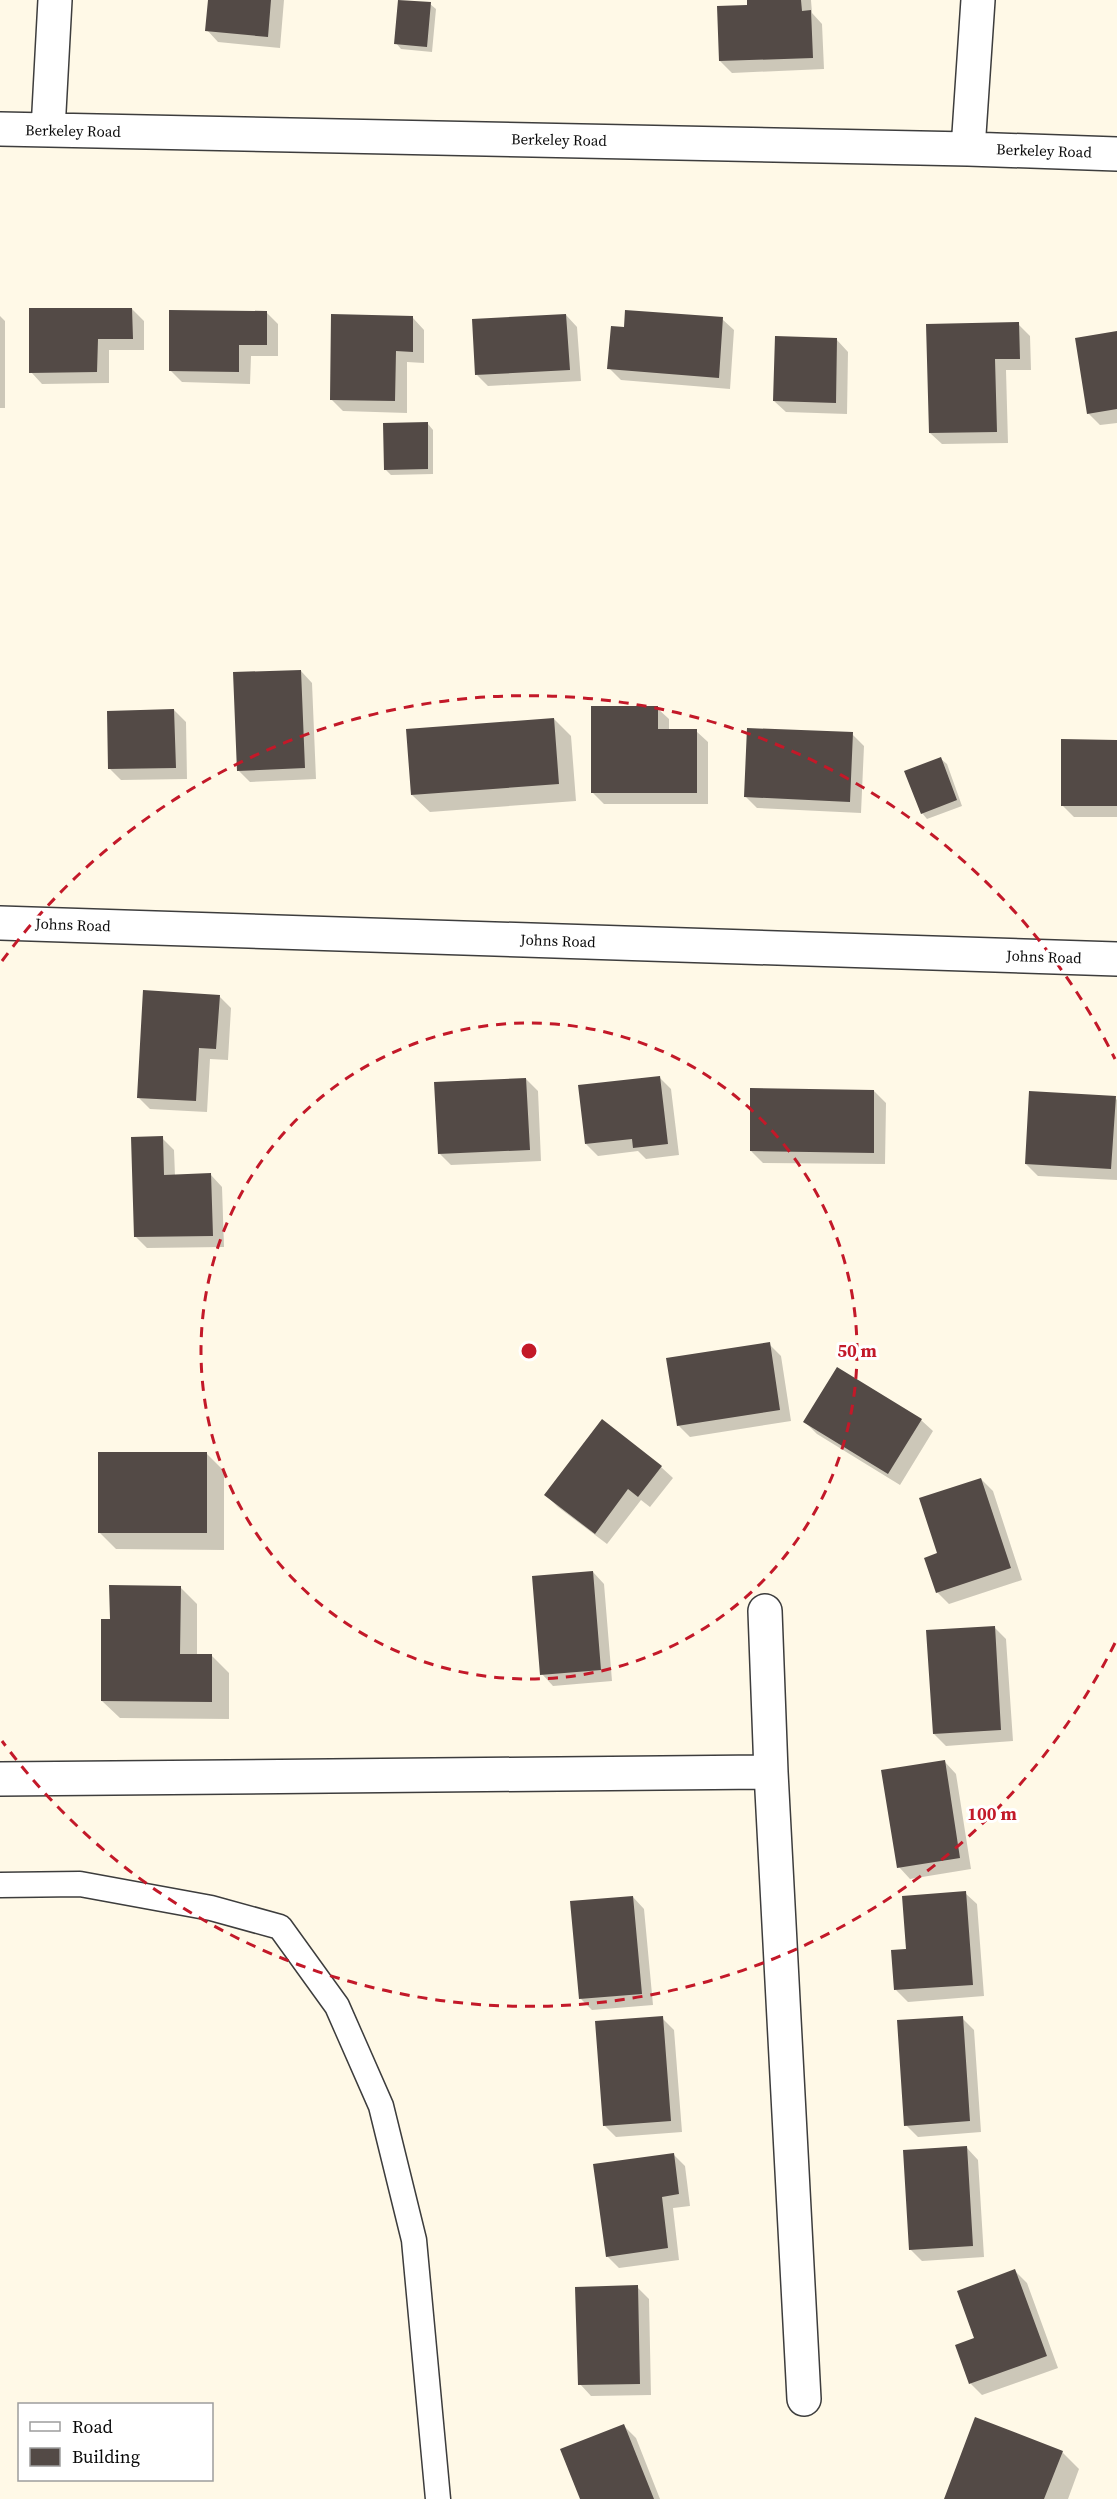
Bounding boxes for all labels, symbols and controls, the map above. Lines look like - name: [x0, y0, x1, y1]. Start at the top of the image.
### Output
- street label: Berkeley Road: [25, 119, 122, 142]
- street label: Berkeley Road: [511, 128, 608, 151]
- street label: Berkeley Road: [996, 138, 1093, 163]
- street label: Johns Road: [34, 913, 112, 936]
- street label: Johns Road: [519, 929, 597, 952]
- street label: Johns Road: [1005, 945, 1083, 968]
- text: 50 m: [837, 1338, 877, 1363]
- centre of rings: [519, 1341, 539, 1361]
- text: 100 m: [967, 1801, 1017, 1826]
- legend: [18, 2403, 213, 2481]
- text: Road: [72, 2414, 113, 2439]
- text: Building: [72, 2444, 140, 2469]

